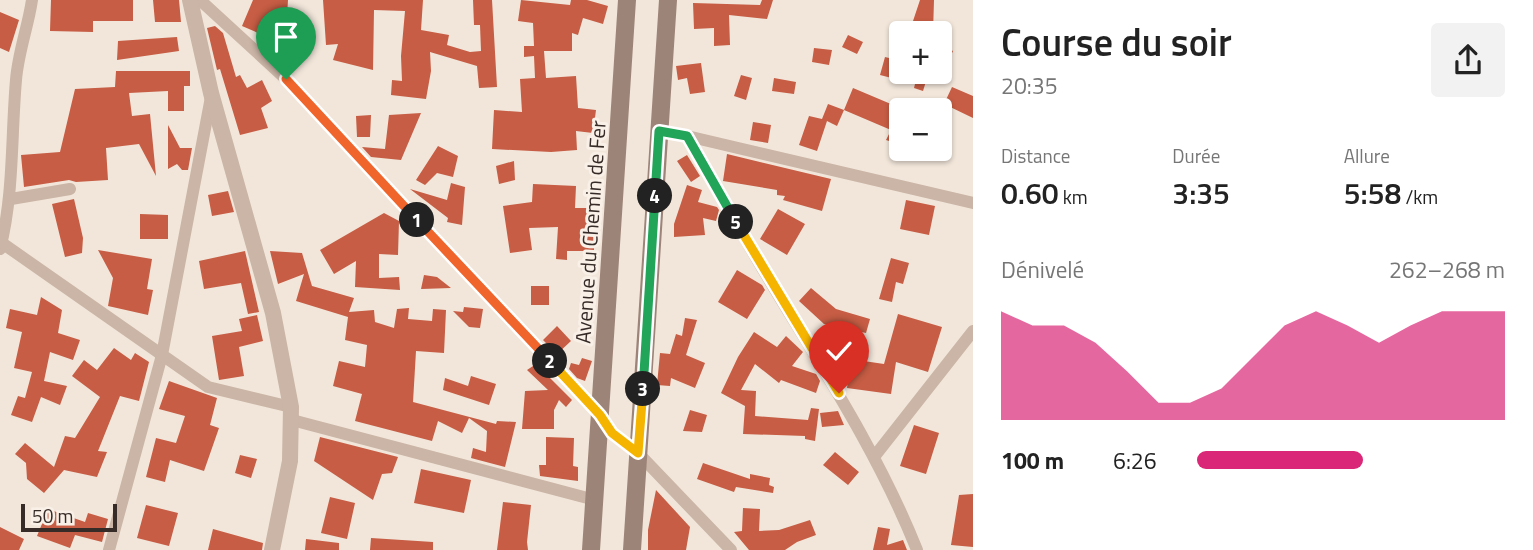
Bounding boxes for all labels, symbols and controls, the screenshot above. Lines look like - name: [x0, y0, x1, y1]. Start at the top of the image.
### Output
- pin: [256, 7, 316, 79]
- text: Course du soir: [1001, 13, 1232, 71]
- icon: arrive: [267, 18, 305, 56]
- map controls: [889, 21, 952, 161]
- button: +: [889, 21, 952, 84]
- button: share: [1431, 23, 1505, 97]
- text: 20:35: [1001, 68, 1058, 103]
- button: −: [889, 98, 952, 161]
- street label: Avenue du Chemin de Fer: [566, 119, 614, 345]
- text: Distance: [1001, 141, 1070, 170]
- text: Durée: [1172, 141, 1220, 170]
- text: Allure: [1344, 141, 1390, 170]
- text: 0.60: [1001, 170, 1059, 216]
- text: 3:35: [1172, 170, 1230, 216]
- text: 5:58: [1344, 170, 1401, 216]
- pin: 4: [638, 178, 672, 214]
- text: 4: [649, 181, 660, 210]
- text: km: [1059, 182, 1088, 211]
- text: /km: [1401, 182, 1438, 211]
- pin: 1: [400, 202, 434, 238]
- pin: 5: [718, 204, 754, 240]
- text: 1: [411, 205, 422, 234]
- text: 5: [730, 207, 741, 236]
- text: Dénivelé: [1001, 252, 1084, 287]
- text: 262–268 m: [1389, 252, 1505, 287]
- pin: [809, 321, 869, 393]
- icon: check: [820, 332, 858, 370]
- pin: 2: [532, 344, 568, 378]
- text: 2: [544, 346, 555, 375]
- pin: 3: [626, 372, 660, 406]
- text: 3: [637, 374, 648, 403]
- text: 100 m: [1001, 443, 1064, 478]
- text: 6:26: [1113, 443, 1157, 478]
- scale bar: [21, 501, 117, 533]
- text: 50 m: [32, 501, 73, 530]

